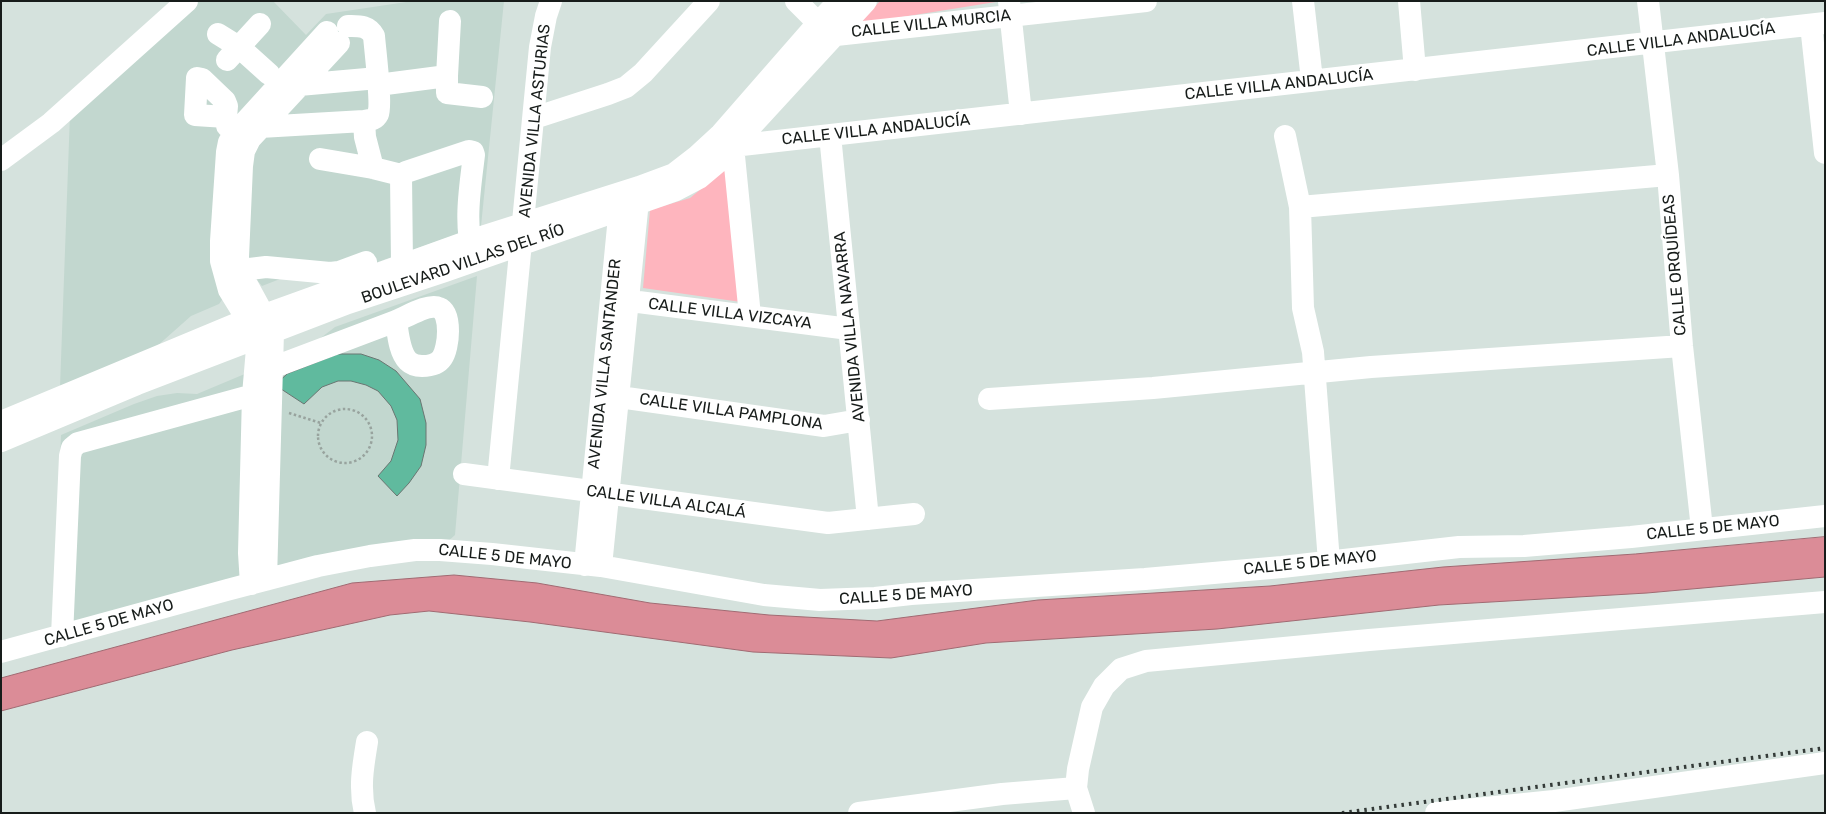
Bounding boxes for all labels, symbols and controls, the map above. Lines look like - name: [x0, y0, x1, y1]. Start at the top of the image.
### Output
- street label: CALLE VILLA MURCIA: [850, 6, 1012, 42]
- street label: CALLE VILLA ANDALUCÍA: [1586, 19, 1776, 61]
- street label: AVENIDA VILLA ASTURIAS: [515, 23, 555, 219]
- street label: CALLE VILLA ANDALUCÍA: [1184, 66, 1374, 104]
- street label: CALLE VILLA ANDALUCÍA: [781, 111, 971, 149]
- street label: CALLE ORQUÍDEAS: [1659, 194, 1691, 336]
- street label: BOULEVARD VILLAS DEL RÍO: [359, 220, 567, 308]
- street label: AVENIDA VILLA NAVARRA: [830, 231, 870, 423]
- street label: AVENIDA VILLA SANTANDER: [584, 258, 626, 470]
- street label: CALLE VILLA VIZCAYA: [647, 294, 813, 334]
- street label: CALLE VILLA PAMPLONA: [638, 390, 824, 434]
- street label: CALLE VILLA ALCALÁ: [585, 481, 747, 523]
- street label: CALLE 5 DE MAYO: [1645, 511, 1781, 545]
- street label: CALLE 5 DE MAYO: [437, 540, 573, 574]
- street label: CALLE 5 DE MAYO: [1242, 546, 1378, 580]
- street label: CALLE 5 DE MAYO: [839, 581, 973, 609]
- street label: CALLE 5 DE MAYO: [42, 595, 176, 651]

